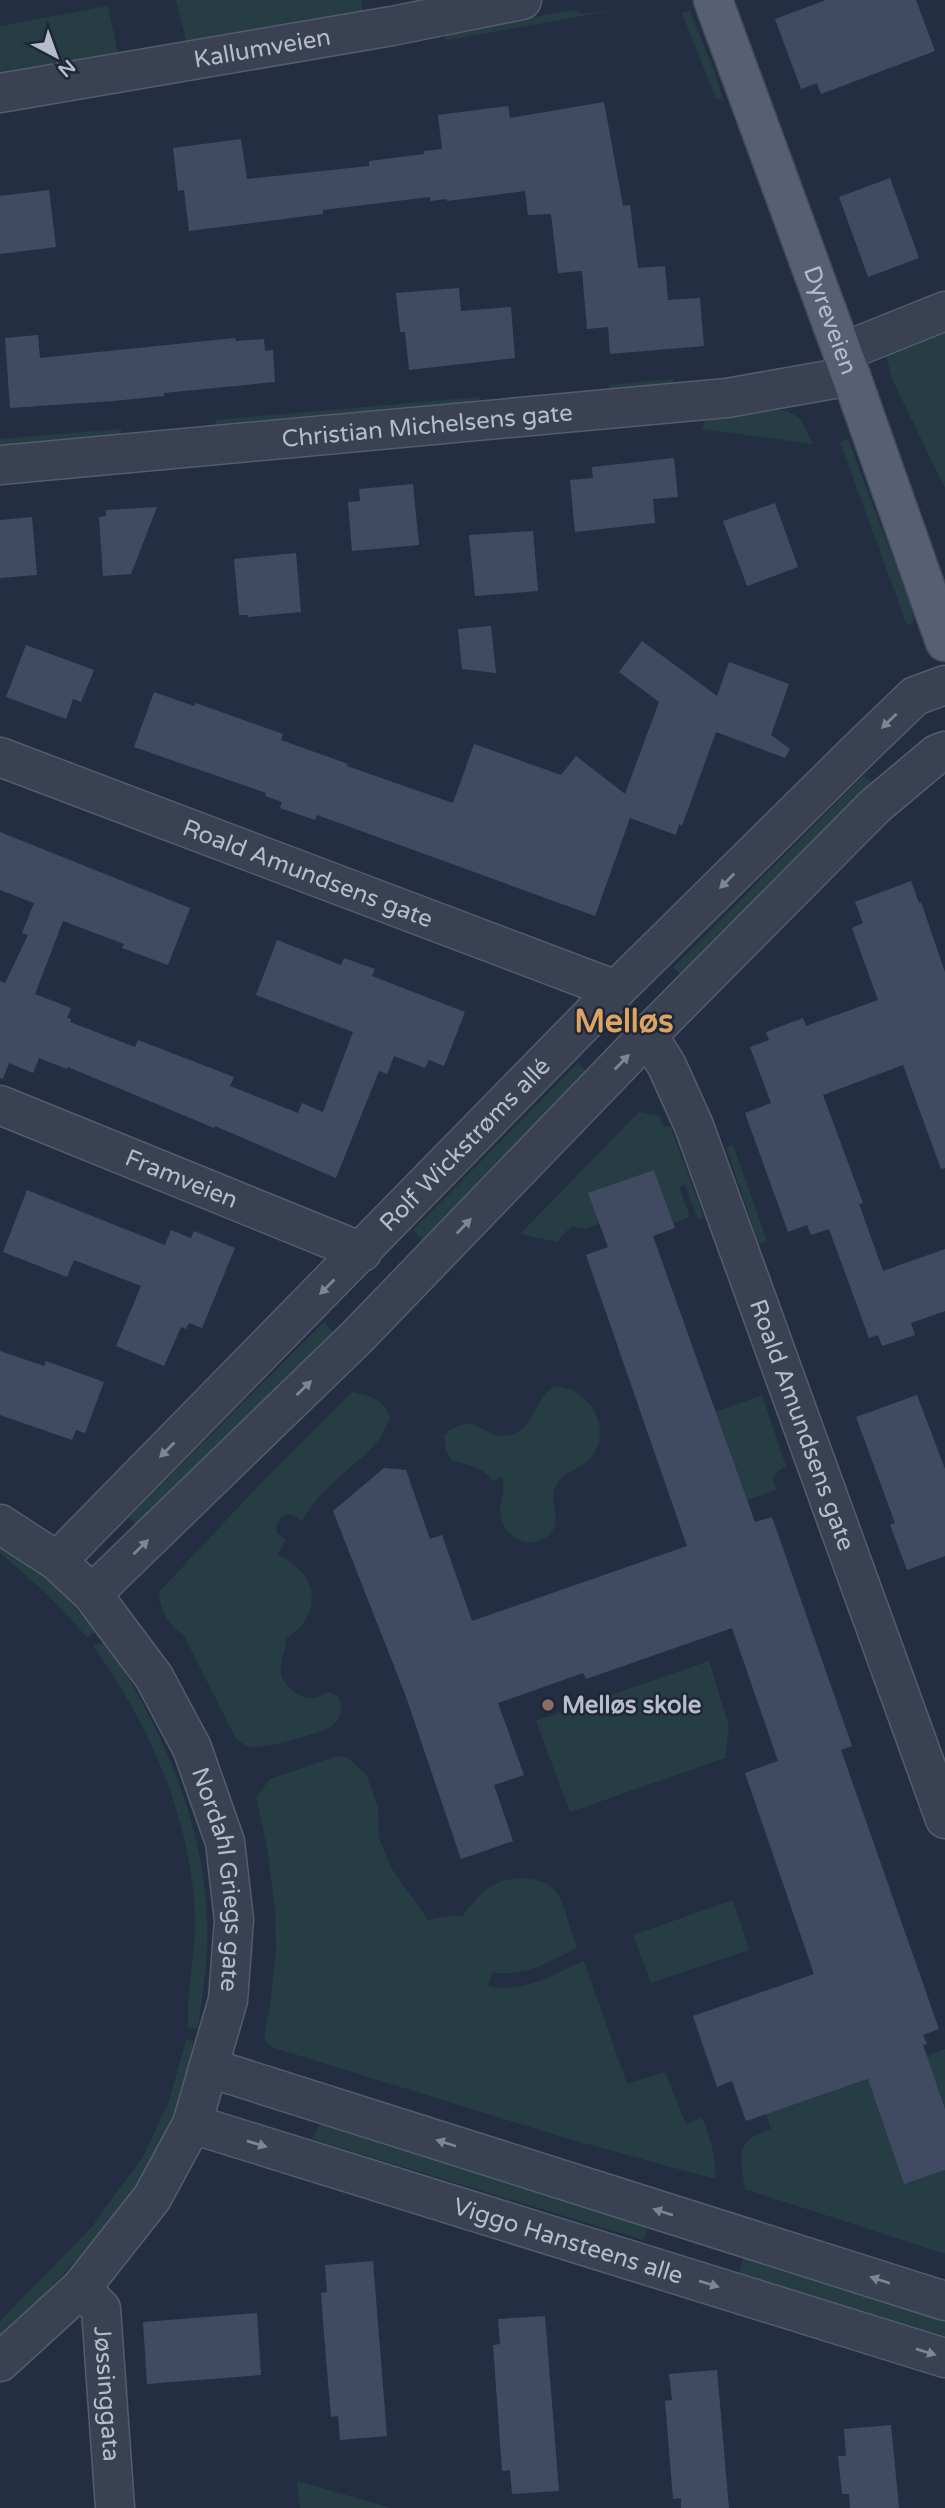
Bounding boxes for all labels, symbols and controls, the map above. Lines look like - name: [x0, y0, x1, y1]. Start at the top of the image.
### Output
- north arrow: [21, 21, 91, 91]
- street label: Kallumveien: [192, 22, 333, 74]
- text: N: [54, 55, 79, 81]
- street label: Dyreveien: [797, 262, 864, 378]
- street label: Christian Michelsens gate: [281, 398, 574, 453]
- one-way arrow: [881, 713, 897, 729]
- street label: Roald Amundsens gate: [179, 813, 437, 934]
- one-way arrow: [719, 872, 736, 888]
- district label: Melløs: [574, 1003, 674, 1041]
- street label: Rolf Wickstrøms allé: [373, 1051, 556, 1237]
- one-way arrow: [613, 1054, 629, 1071]
- street label: Framveien: [121, 1143, 242, 1215]
- one-way arrow: [455, 1217, 472, 1234]
- one-way arrow: [319, 1279, 336, 1295]
- street label: Roald Amundsens gate: [743, 1295, 861, 1554]
- one-way arrow: [295, 1380, 312, 1396]
- one-way arrow: [159, 1441, 176, 1458]
- one-way arrow: [132, 1539, 149, 1555]
- place label: Melløs skole: [562, 1691, 702, 1720]
- marker: Melløs skole: [540, 1697, 556, 1713]
- street label: Nordahl Griegs gate: [185, 1763, 249, 1993]
- one-way arrow: [435, 2138, 456, 2148]
- one-way arrow: [247, 2139, 268, 2149]
- street label: Viggo Hansteens alle: [450, 2192, 687, 2290]
- one-way arrow: [652, 2206, 673, 2216]
- one-way arrow: [869, 2275, 890, 2285]
- one-way arrow: [698, 2280, 719, 2290]
- street label: Jøssinggata: [88, 2325, 126, 2462]
- one-way arrow: [915, 2347, 936, 2358]

